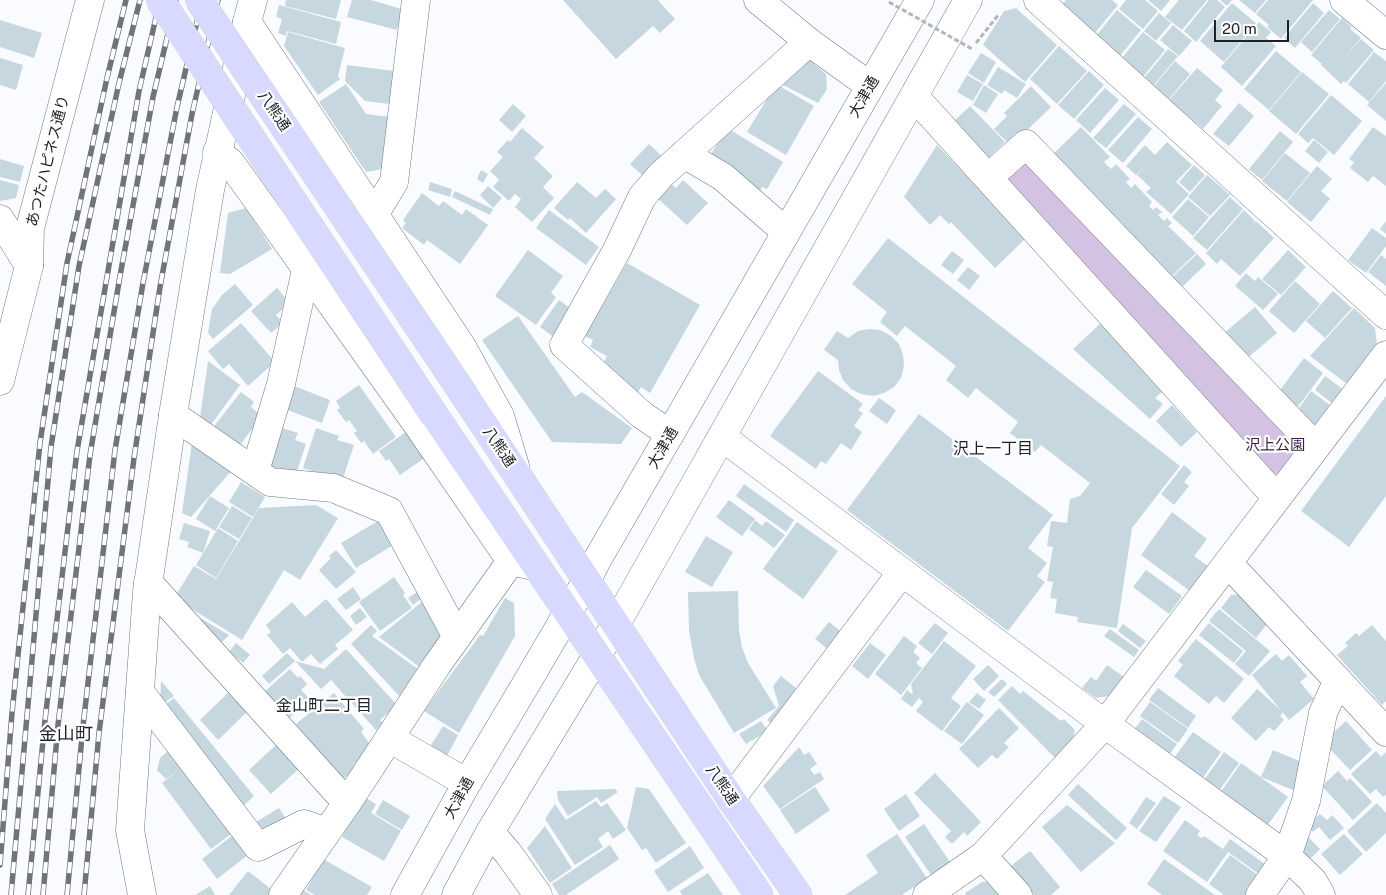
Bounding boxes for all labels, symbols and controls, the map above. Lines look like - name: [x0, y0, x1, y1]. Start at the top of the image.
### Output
- scale bar: [1216, 10, 1291, 42]
- text: 20 m: [1222, 20, 1257, 37]
- street label: 大津通: [845, 73, 883, 121]
- street label: 八熊通: [254, 87, 294, 135]
- street label: あつたハピネス通り: [23, 93, 73, 229]
- street label: 八熊通: [479, 423, 519, 471]
- street label: 大津通: [644, 424, 682, 472]
- park label: 沢上公園: [1245, 436, 1305, 454]
- district label: 沢上一丁目: [953, 439, 1033, 459]
- district label: 金山町二丁目: [276, 696, 372, 716]
- district label: 金山町: [39, 723, 93, 745]
- street label: 八熊通: [702, 761, 742, 809]
- street label: 大津通: [440, 774, 478, 822]

